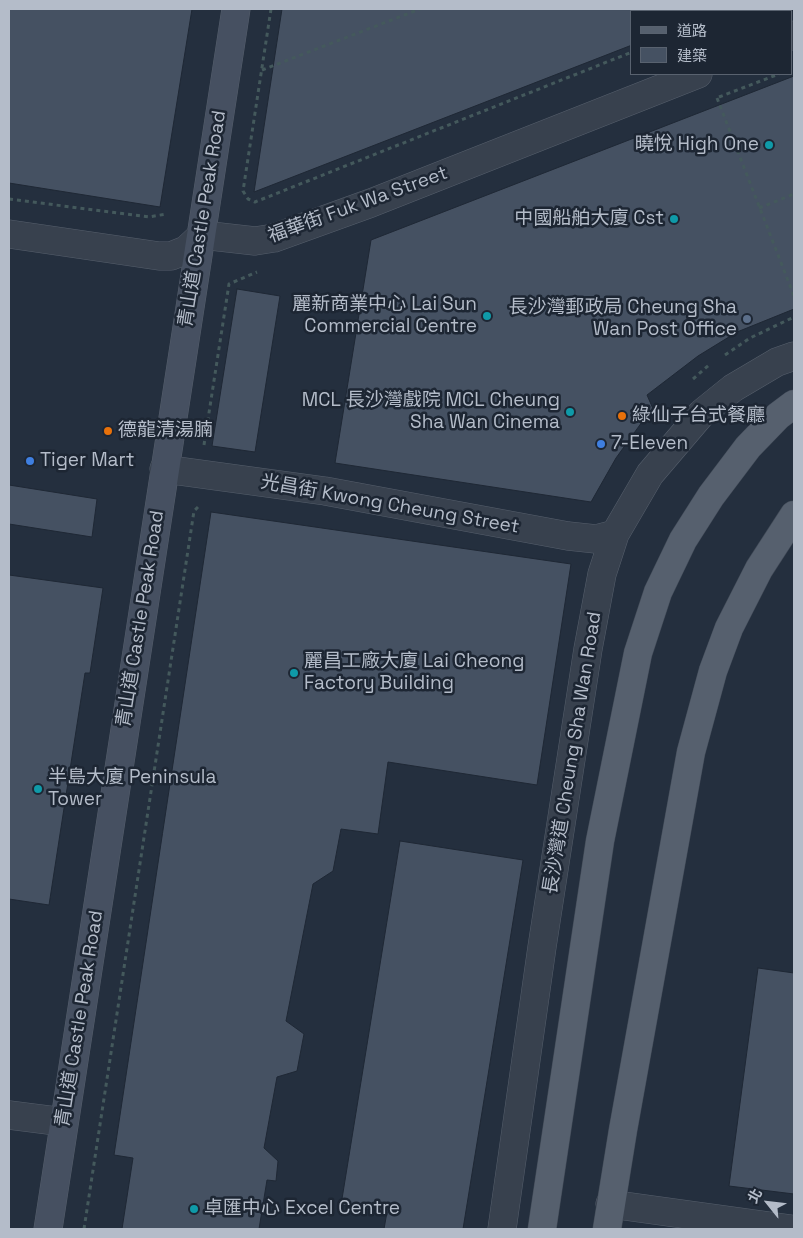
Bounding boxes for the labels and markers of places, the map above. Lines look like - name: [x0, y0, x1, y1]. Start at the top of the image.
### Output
- place label: 曉悅 High One: [635, 134, 759, 156]
- marker: 曉悅 High One: [763, 139, 775, 151]
- place label: 中國船舶大廈 Cst: [514, 208, 664, 230]
- marker: 中國船舶大廈 Cst: [668, 213, 680, 225]
- place label: 麗新商業中心 Lai Sun Commercial Centre: [292, 294, 477, 338]
- place label: 長沙灣郵政局 Cheung Sha Wan Post Office: [508, 297, 737, 341]
- marker: 麗新商業中心 Lai Sun Commercial Centre: [481, 310, 493, 322]
- marker: 長沙灣郵政局 Cheung Sha Wan Post Office: [741, 313, 753, 325]
- place label: MCL 長沙灣戲院 MCL Cheung Sha Wan Cinema: [302, 390, 560, 434]
- place label: 綠仙子台式餐廳: [632, 405, 765, 427]
- marker: MCL 長沙灣戲院 MCL Cheung Sha Wan Cinema: [564, 406, 576, 418]
- marker: 綠仙子台式餐廳: [616, 410, 628, 422]
- place label: 德龍清湯腩: [118, 420, 213, 442]
- marker: 德龍清湯腩: [102, 425, 114, 437]
- place label: 7-Eleven: [611, 433, 688, 455]
- marker: 7-Eleven: [595, 438, 607, 450]
- place label: Tiger Mart: [40, 450, 134, 472]
- marker: Tiger Mart: [24, 455, 36, 467]
- place label: 麗昌工廠大廈 Lai Cheong Factory Building: [304, 651, 524, 695]
- marker: 麗昌工廠大廈 Lai Cheong Factory Building: [288, 667, 300, 679]
- place label: 半島大廈 Peninsula Tower: [48, 767, 216, 811]
- marker: 半島大廈 Peninsula Tower: [32, 783, 44, 795]
- place label: 卓匯中心 Excel Centre: [204, 1198, 400, 1220]
- marker: 卓匯中心 Excel Centre: [188, 1203, 200, 1215]

